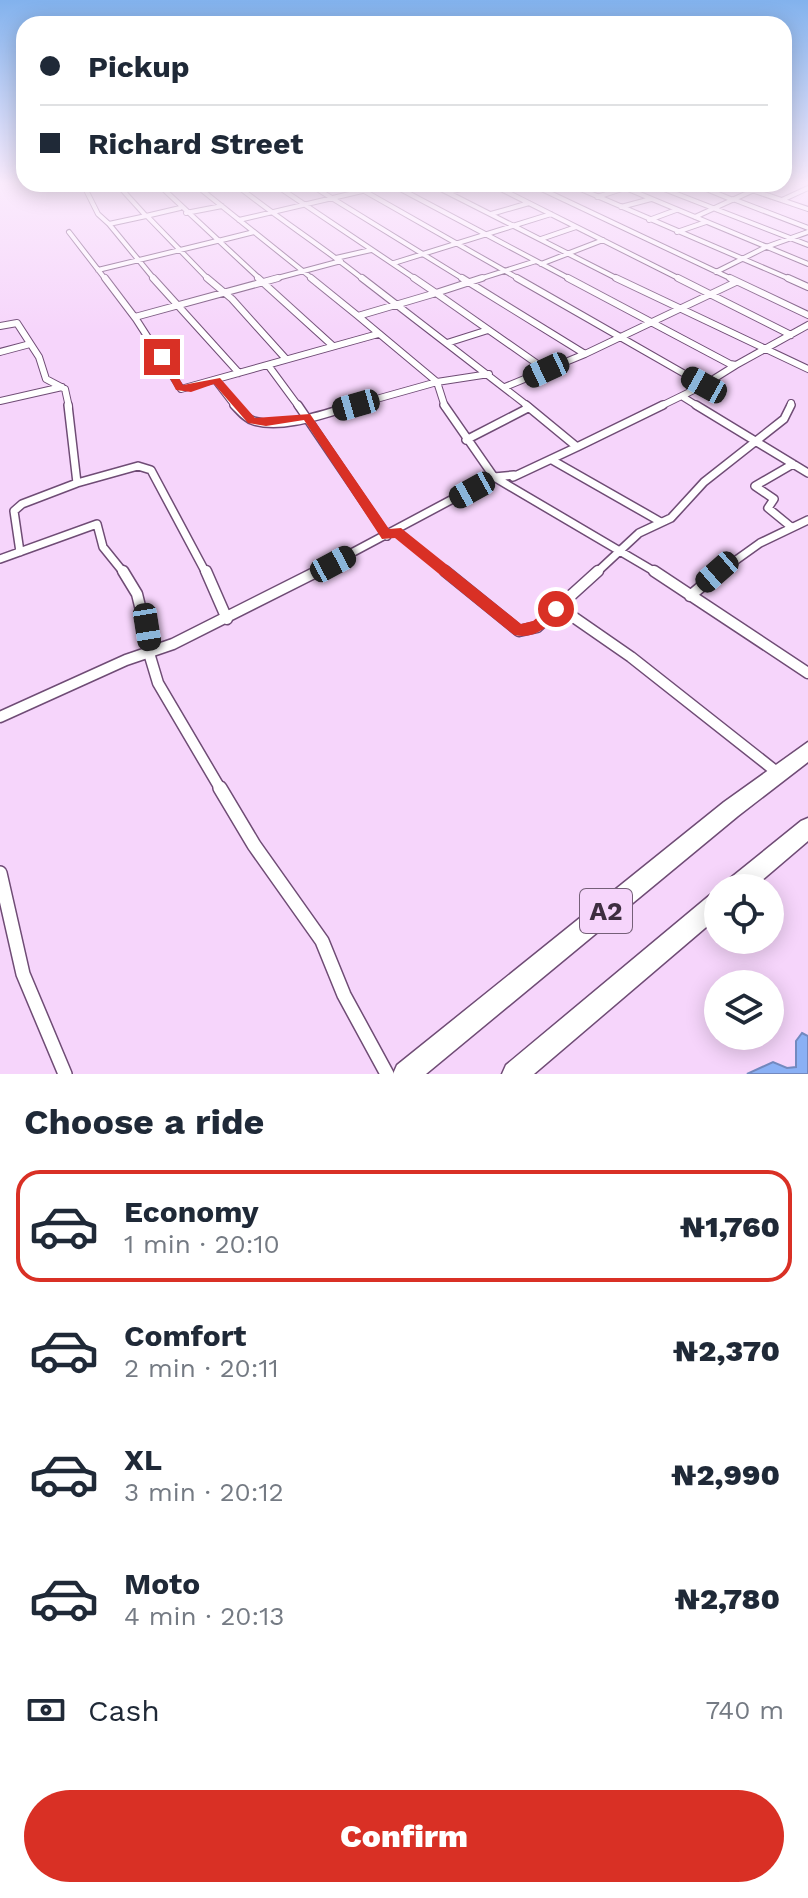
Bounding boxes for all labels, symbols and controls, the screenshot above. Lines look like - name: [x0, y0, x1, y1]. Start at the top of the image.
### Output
- text: Pickup: [88, 49, 190, 84]
- text: Richard Street: [88, 126, 303, 161]
- route end: [144, 339, 180, 375]
- car: [519, 349, 573, 391]
- car: [677, 363, 731, 407]
- car: [330, 387, 382, 423]
- car: [445, 468, 499, 512]
- car: [306, 542, 360, 586]
- car: [691, 547, 743, 597]
- route start: [538, 591, 574, 627]
- car: [131, 601, 163, 653]
- map controls: [704, 874, 784, 1050]
- button: locate: [704, 874, 784, 954]
- road number: A2: [580, 889, 632, 933]
- button: layers: [704, 970, 784, 1050]
- text: Choose a ride: [24, 1101, 264, 1143]
- icon: car: [28, 1190, 100, 1262]
- text: Economy: [124, 1194, 259, 1229]
- text: ₦1,760: [680, 1209, 780, 1244]
- text: 1 min · 20:10: [124, 1229, 280, 1259]
- icon: car: [28, 1314, 100, 1386]
- text: Comfort: [124, 1318, 246, 1353]
- text: ₦2,370: [673, 1333, 780, 1368]
- text: 2 min · 20:11: [124, 1353, 279, 1383]
- icon: car: [28, 1438, 100, 1510]
- text: XL: [124, 1442, 162, 1477]
- text: ₦2,990: [671, 1457, 780, 1492]
- text: 3 min · 20:12: [124, 1477, 284, 1507]
- icon: car: [28, 1562, 100, 1634]
- text: Moto: [124, 1566, 200, 1601]
- text: ₦2,780: [675, 1581, 780, 1616]
- text: 4 min · 20:13: [124, 1601, 284, 1631]
- icon: cash: [24, 1688, 68, 1732]
- text: Cash: [88, 1693, 160, 1728]
- text: 740 m: [705, 1695, 784, 1725]
- button: Confirm: [24, 1790, 784, 1882]

